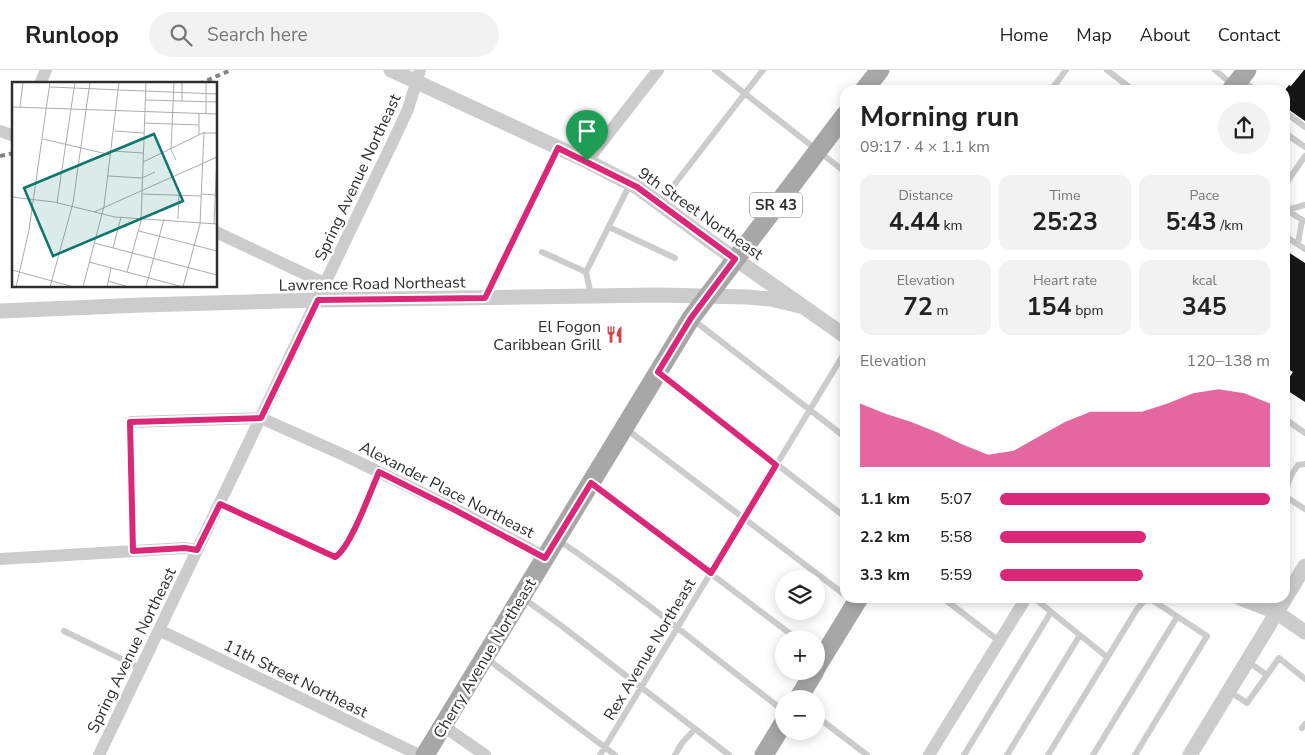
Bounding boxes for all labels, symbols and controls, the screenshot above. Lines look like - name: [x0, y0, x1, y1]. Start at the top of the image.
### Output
- search box: [149, 12, 499, 57]
- text: Runloop: [25, 19, 119, 51]
- icon: search: [167, 21, 195, 49]
- text: Search here: [207, 22, 308, 48]
- text: Home: [1000, 23, 1048, 47]
- text: Map: [1076, 23, 1112, 47]
- text: About: [1140, 23, 1190, 47]
- text: Contact: [1218, 23, 1280, 47]
- inset map: [12, 82, 218, 288]
- street label: Spring Avenue Northeast: [310, 90, 406, 264]
- text: Morning run: [860, 98, 1019, 136]
- button: share: [1218, 102, 1270, 154]
- pin: [566, 110, 608, 161]
- icon: arrive: [573, 117, 601, 145]
- text: 09:17 · 4 × 1.1 km: [860, 136, 990, 158]
- street label: 9th Street Northeast: [634, 162, 768, 265]
- text: Distance: [898, 186, 953, 205]
- text: Time: [1049, 186, 1081, 205]
- text: Pace: [1189, 186, 1219, 205]
- road number: SR 43: [750, 192, 802, 218]
- text: 4.44: [889, 205, 940, 239]
- text: 25:23: [1032, 205, 1098, 239]
- text: 5:43: [1165, 205, 1217, 239]
- text: km: [940, 216, 963, 235]
- text: /km: [1217, 216, 1243, 235]
- street label: Lawrence Road Northeast: [278, 271, 466, 297]
- text: Elevation: [897, 271, 955, 290]
- text: Heart rate: [1033, 271, 1097, 290]
- text: kcal: [1192, 271, 1217, 290]
- text: 72: [903, 290, 933, 324]
- text: 154: [1027, 290, 1072, 324]
- text: 345: [1182, 290, 1227, 324]
- text: m: [933, 301, 948, 320]
- text: bpm: [1072, 301, 1103, 320]
- place label: El Fogon Caribbean Grill: [493, 316, 601, 356]
- restaurant icon: El Fogon Caribbean Grill: [605, 325, 625, 345]
- text: Elevation: [860, 350, 926, 372]
- text: 120–138 m: [1187, 350, 1270, 372]
- street label: Alexander Place Northeast: [355, 436, 538, 544]
- text: 1.1 km: [860, 488, 910, 510]
- text: 5:07: [940, 488, 972, 510]
- text: 2.2 km: [860, 526, 910, 548]
- text: 5:58: [940, 526, 972, 548]
- street label: Spring Avenue Northeast: [82, 564, 182, 737]
- text: 3.3 km: [860, 564, 910, 586]
- text: 5:59: [940, 564, 972, 586]
- map controls: [775, 570, 825, 740]
- button: layers: [775, 570, 825, 620]
- street label: Cherry Avenue Northeast: [428, 574, 542, 743]
- street label: Rex Avenue Northeast: [599, 574, 701, 725]
- button: +: [775, 630, 825, 680]
- street label: 11th Street Northeast: [220, 634, 372, 723]
- button: −: [775, 690, 825, 740]

